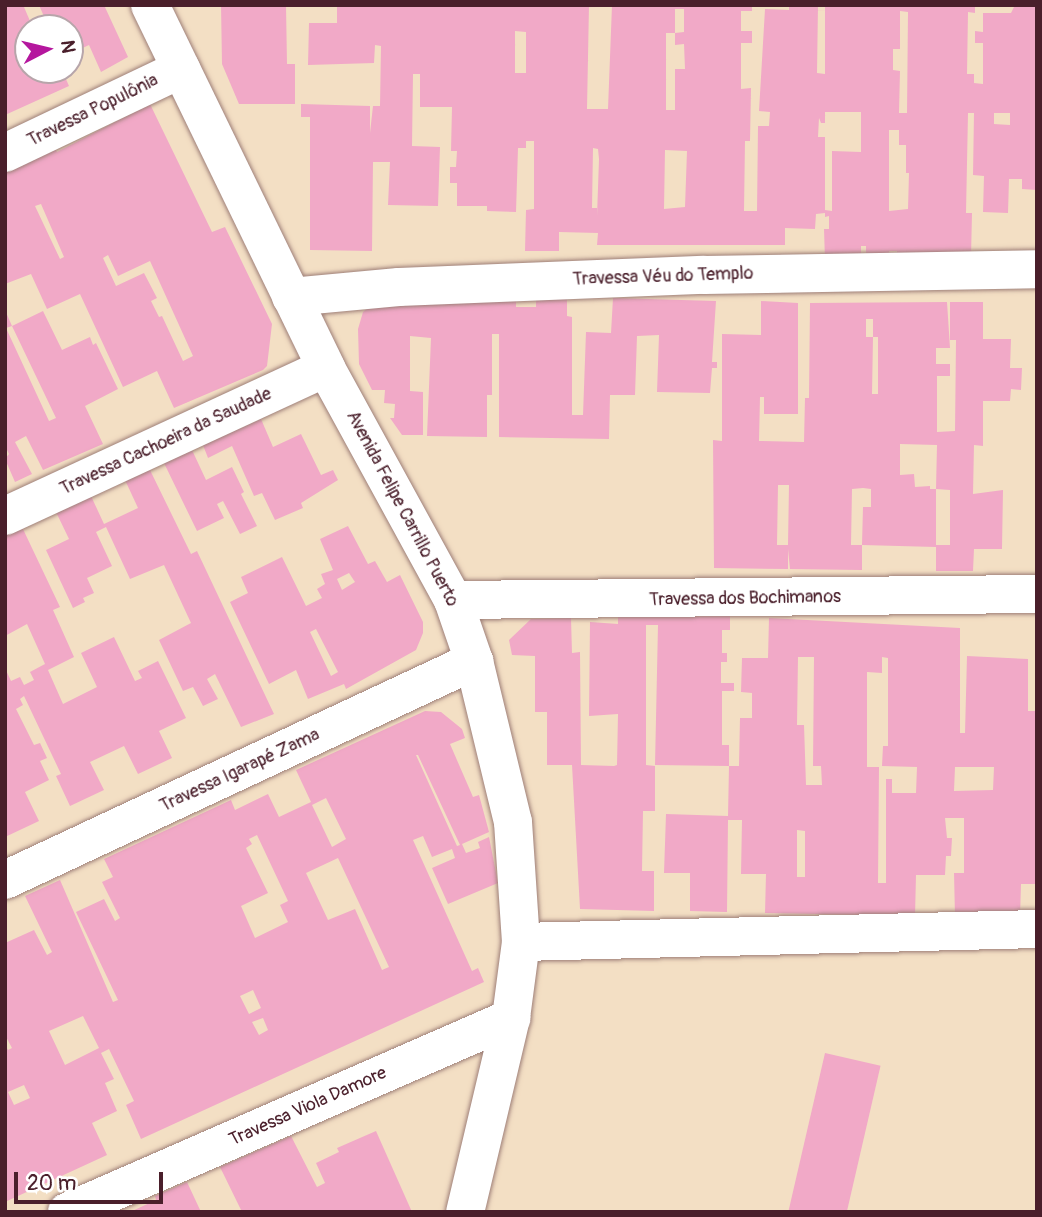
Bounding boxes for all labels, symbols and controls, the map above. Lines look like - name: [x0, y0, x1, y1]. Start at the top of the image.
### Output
- north arrow: [14, 14, 84, 84]
- text: N: [55, 39, 81, 55]
- street label: Travessa Populônia: [24, 70, 162, 152]
- street label: Travessa Véu do Templo: [572, 263, 754, 291]
- street label: Travessa Cachoeira da Saudade: [57, 383, 275, 501]
- street label: Avenida Felipe Carrillo Puerto: [341, 407, 463, 611]
- street label: Travessa dos Bochimanos: [649, 587, 841, 611]
- street label: Travessa Igarapé Zama: [157, 724, 323, 818]
- street label: Travessa Viola Damore: [226, 1063, 390, 1151]
- scale bar: [18, 1158, 166, 1202]
- text: 20 m: [27, 1170, 76, 1197]

